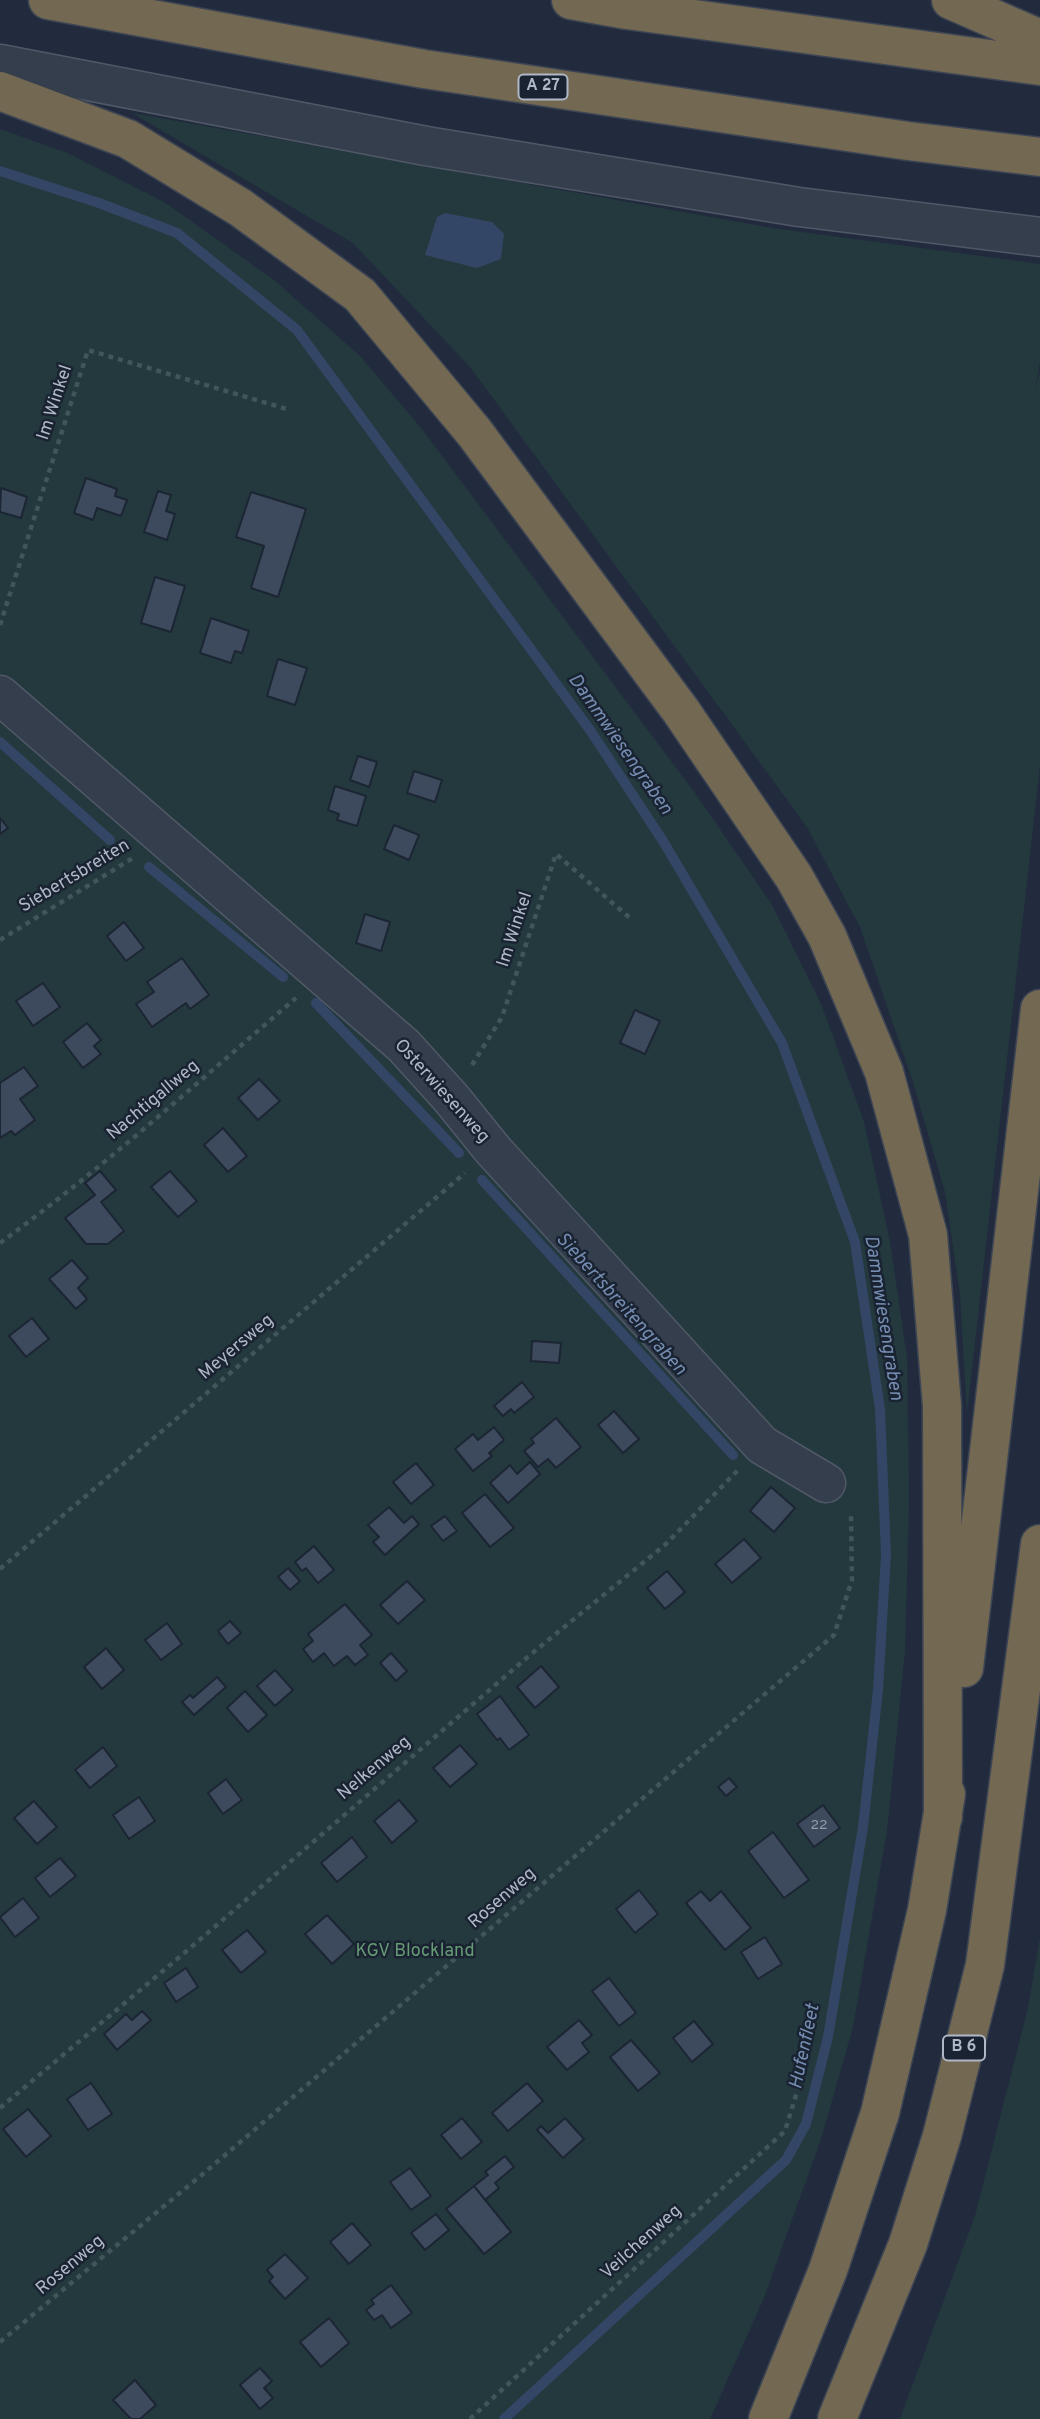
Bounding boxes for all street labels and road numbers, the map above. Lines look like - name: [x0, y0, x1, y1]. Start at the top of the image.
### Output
- road number: A 27: [518, 74, 568, 100]
- street label: Im Winkel: [34, 363, 78, 443]
- street label: Siebertsbreiten: [16, 836, 134, 918]
- street label: Im Winkel: [494, 890, 538, 970]
- street label: Osterwiesenweg: [389, 1036, 493, 1148]
- street label: Nachtigallweg: [103, 1056, 205, 1146]
- street label: Meyersweg: [195, 1310, 279, 1386]
- street label: Nelkenweg: [334, 1732, 416, 1806]
- street label: Rosenweg: [465, 1864, 541, 1934]
- road number: B 6: [943, 2036, 985, 2060]
- street label: Veilchenweg: [597, 2201, 687, 2285]
- street label: Rosenweg: [33, 2231, 109, 2301]

